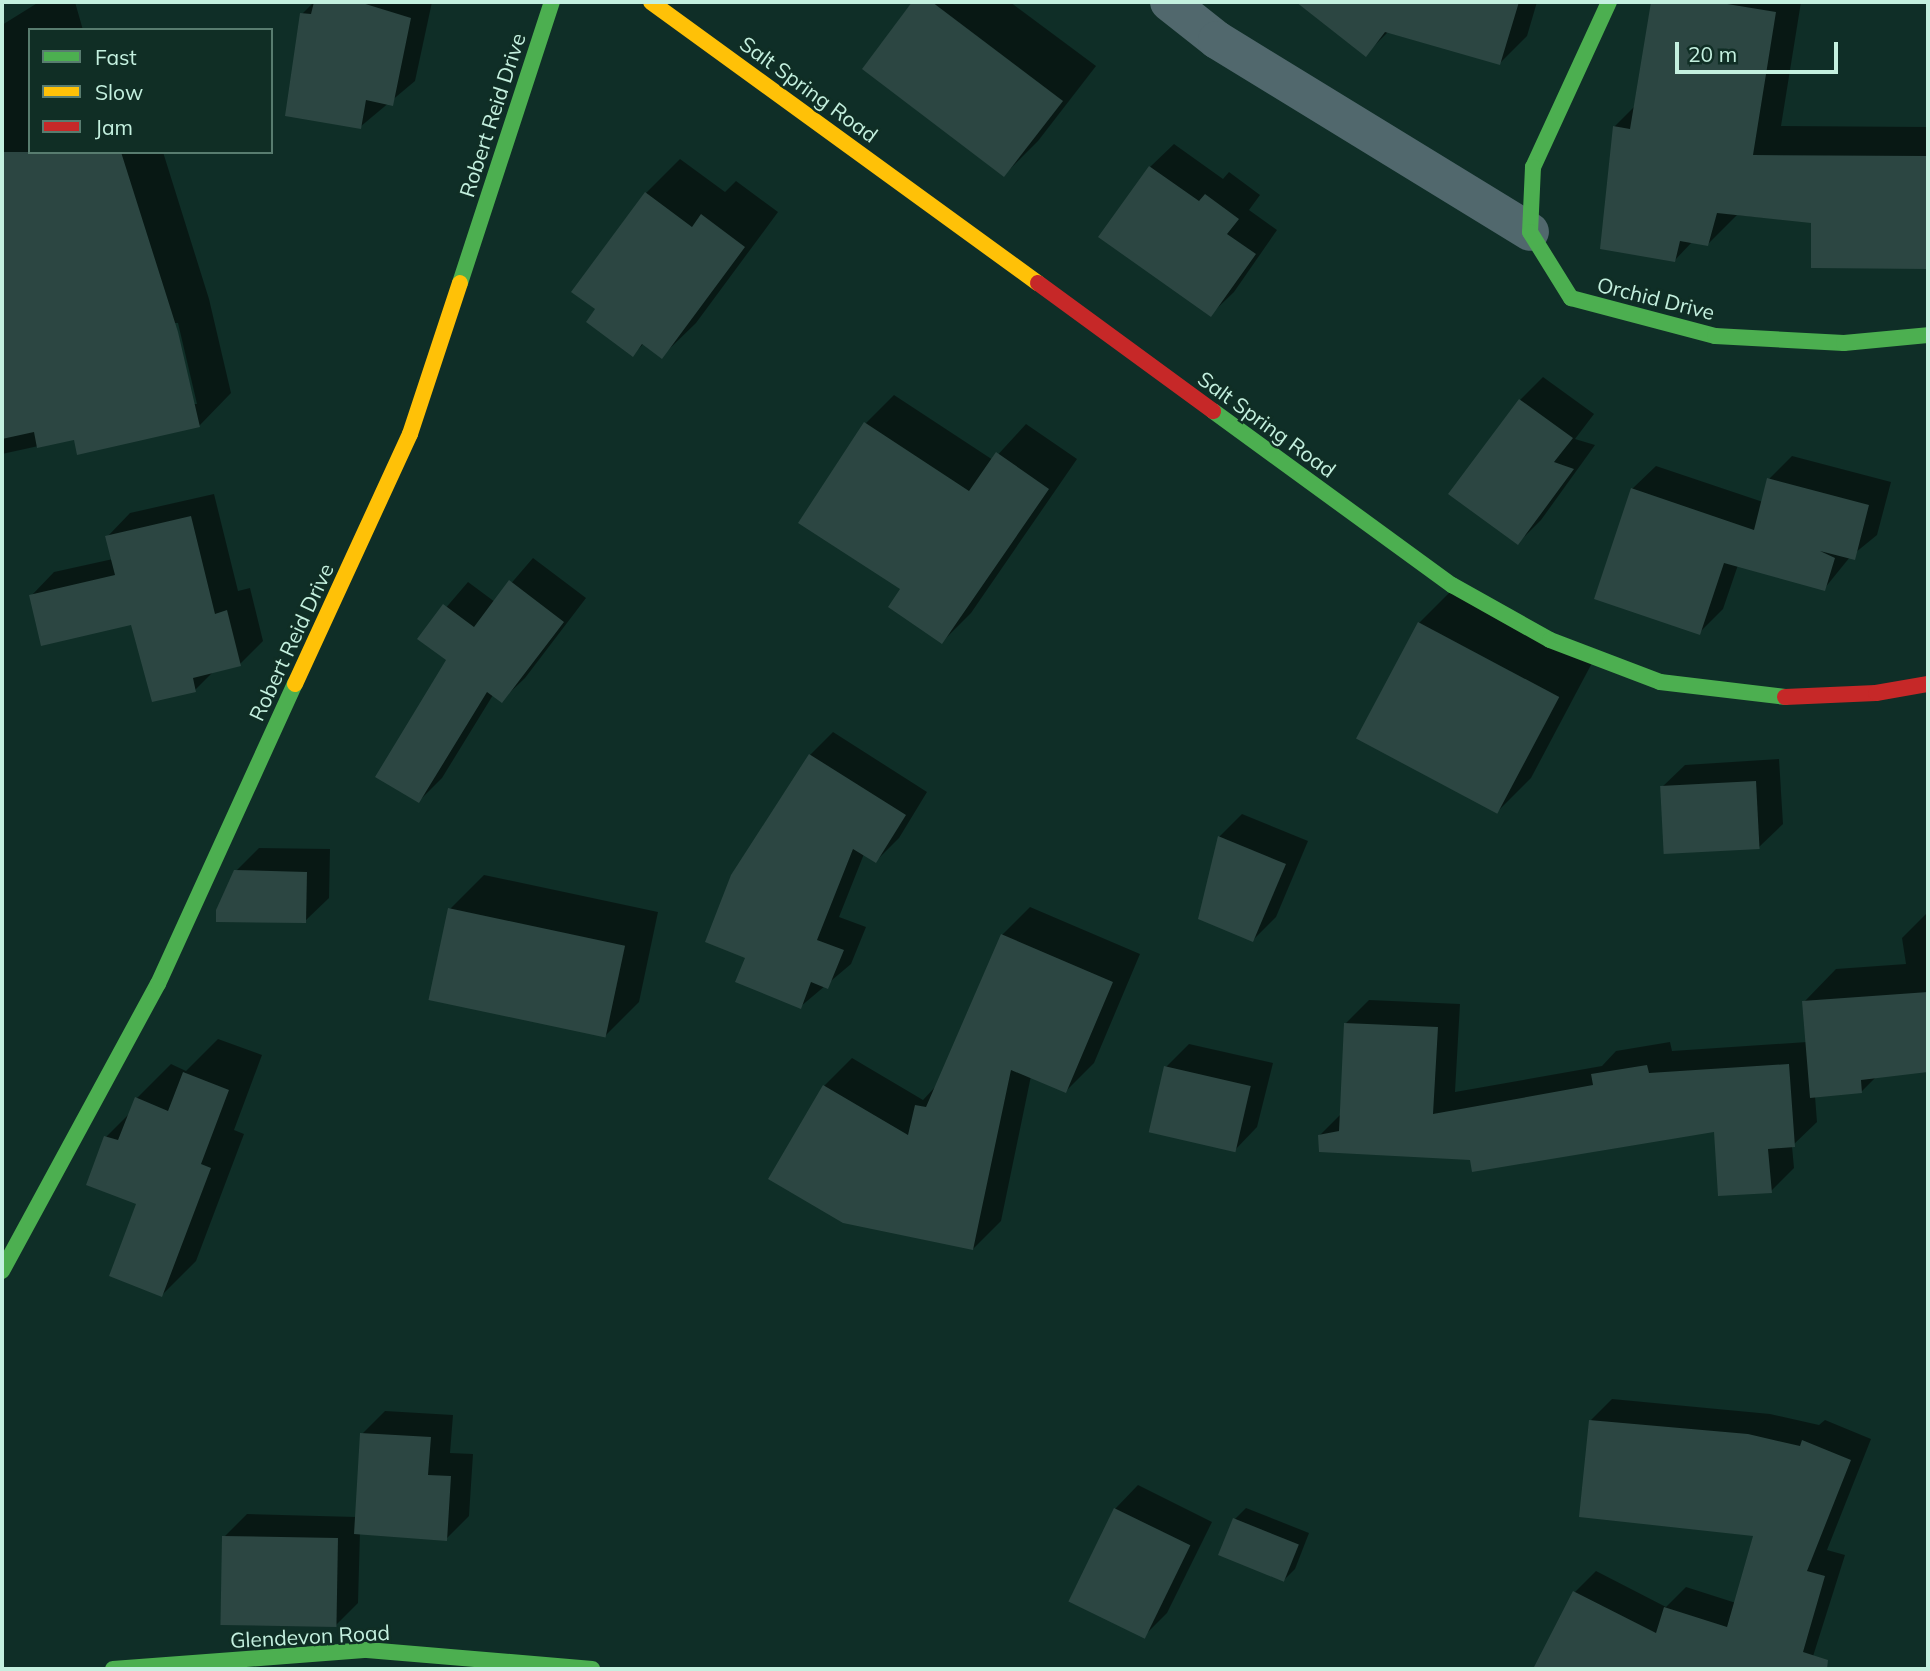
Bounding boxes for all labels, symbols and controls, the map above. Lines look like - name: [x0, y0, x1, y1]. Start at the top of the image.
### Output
- legend: [28, 28, 273, 154]
- scale bar: [1678, 28, 1841, 72]
- street label: Robert Reid Drive: [454, 30, 530, 200]
- street label: Salt Spring Road: [735, 31, 883, 147]
- text: 20 m: [1688, 41, 1737, 67]
- text: Fast: [95, 44, 137, 70]
- text: Slow: [95, 79, 143, 105]
- text: Jam: [95, 114, 133, 140]
- street label: Orchid Drive: [1595, 271, 1717, 325]
- street label: Salt Spring Road: [1193, 366, 1341, 482]
- street label: Robert Reid Drive: [243, 559, 339, 725]
- street label: Glendevon Road: [229, 1619, 391, 1653]

